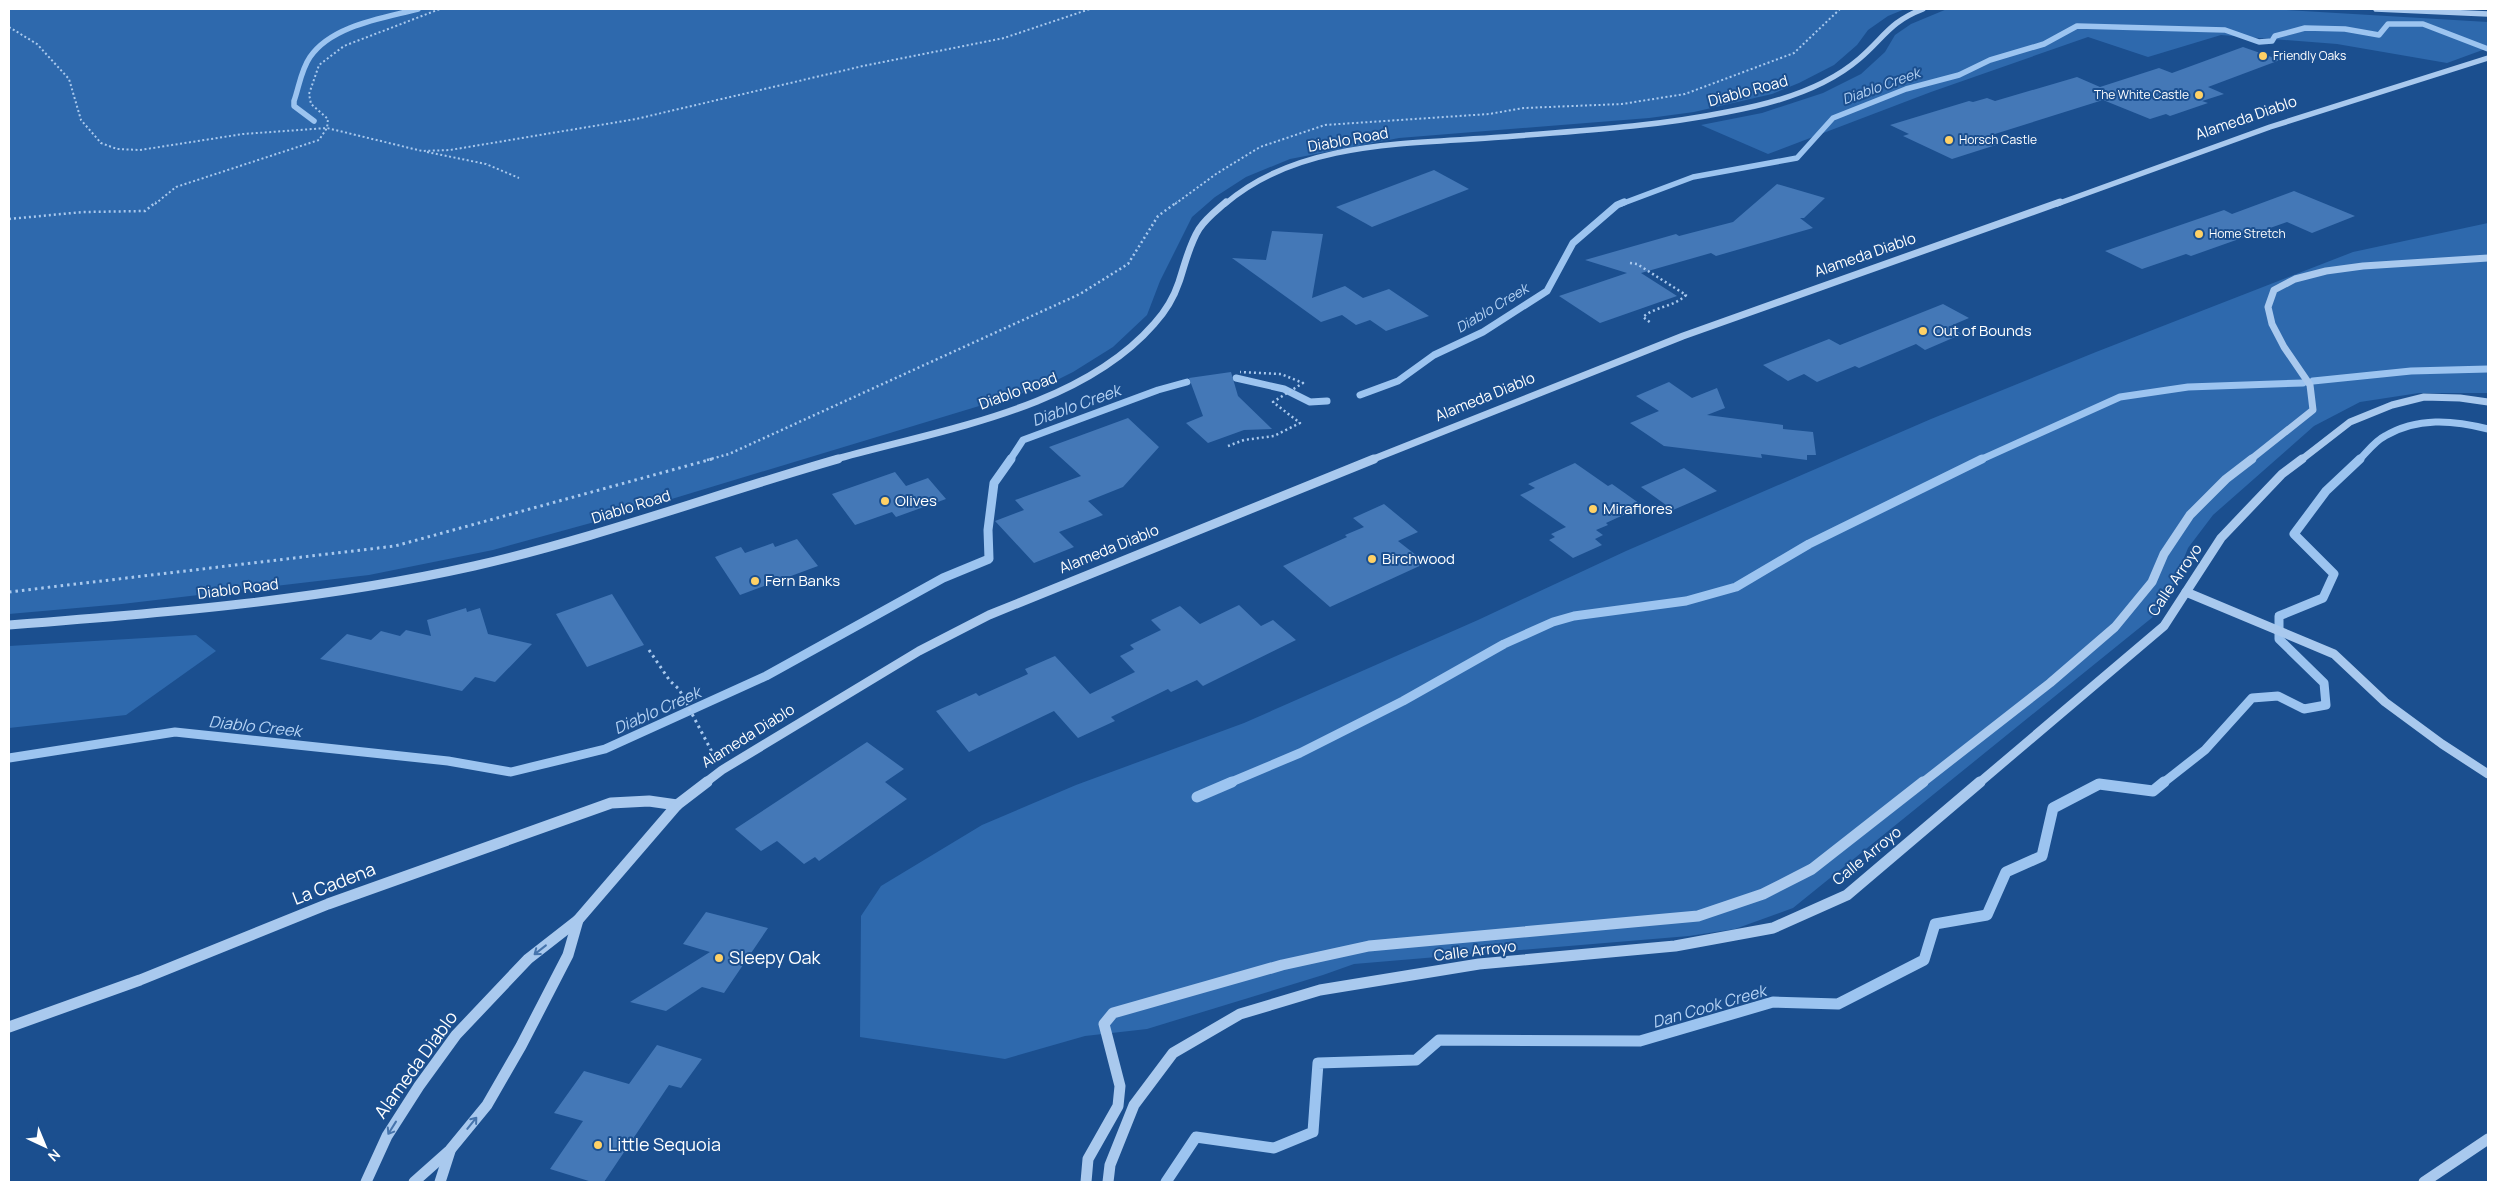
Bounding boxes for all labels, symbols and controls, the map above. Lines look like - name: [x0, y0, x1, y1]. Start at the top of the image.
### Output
- place label: Friendly Oaks: [2273, 47, 2346, 64]
- marker: Friendly Oaks: [2257, 50, 2269, 62]
- water label: Diablo Creek: [1839, 62, 1924, 108]
- street label: Diablo Road: [1706, 70, 1790, 111]
- place label: The White Castle: [2094, 86, 2189, 103]
- marker: The White Castle: [2193, 89, 2205, 101]
- street label: Alameda Diablo: [2192, 90, 2300, 145]
- street label: Diablo Road: [1306, 122, 1390, 157]
- place label: Horsch Castle: [1959, 131, 2037, 148]
- marker: Horsch Castle: [1943, 134, 1955, 146]
- place label: Home Stretch: [2209, 225, 2286, 242]
- street label: Alameda Diablo: [1811, 227, 1919, 282]
- marker: Home Stretch: [2193, 228, 2205, 240]
- water label: Diablo Creek: [1452, 277, 1533, 337]
- place label: Out of Bounds: [1933, 320, 2032, 341]
- marker: Out of Bounds: [1917, 325, 1929, 337]
- street label: Diablo Road: [976, 367, 1060, 414]
- street label: Alameda Diablo: [1432, 367, 1538, 426]
- water label: Diablo Creek: [1029, 378, 1125, 431]
- street label: Diablo Road: [589, 485, 673, 529]
- place label: Olives: [895, 490, 937, 511]
- marker: Olives: [879, 495, 891, 507]
- place label: Miraflores: [1603, 498, 1673, 519]
- marker: Miraflores: [1587, 503, 1599, 515]
- street label: Alameda Diablo: [1056, 519, 1162, 578]
- street label: Calle Arroyo: [2143, 539, 2207, 620]
- place label: Birchwood: [1382, 548, 1455, 569]
- marker: Birchwood: [1366, 553, 1378, 565]
- place label: Fern Banks: [765, 570, 840, 591]
- street label: Diablo Road: [196, 573, 280, 604]
- marker: Fern Banks: [749, 575, 761, 587]
- water label: Diablo Creek: [610, 680, 706, 739]
- street label: Alameda Diablo: [697, 698, 798, 773]
- water label: Diablo Creek: [208, 710, 304, 742]
- street label: Calle Arroyo: [1828, 821, 1906, 890]
- street label: La Cadena: [289, 856, 379, 910]
- street label: Calle Arroyo: [1432, 935, 1518, 966]
- one-way arrow: [534, 945, 547, 956]
- place label: Sleepy Oak: [729, 945, 821, 969]
- marker: Sleepy Oak: [713, 952, 725, 964]
- water label: Dan Cook Creek: [1649, 979, 1771, 1033]
- street label: Alameda Diablo: [368, 1006, 462, 1123]
- one-way arrow: [467, 1117, 478, 1130]
- north arrow: [20, 1121, 70, 1171]
- one-way arrow: [387, 1121, 397, 1135]
- place label: Little Sequoia: [608, 1132, 721, 1156]
- marker: Little Sequoia: [592, 1139, 604, 1151]
- text: N: [44, 1145, 65, 1166]

